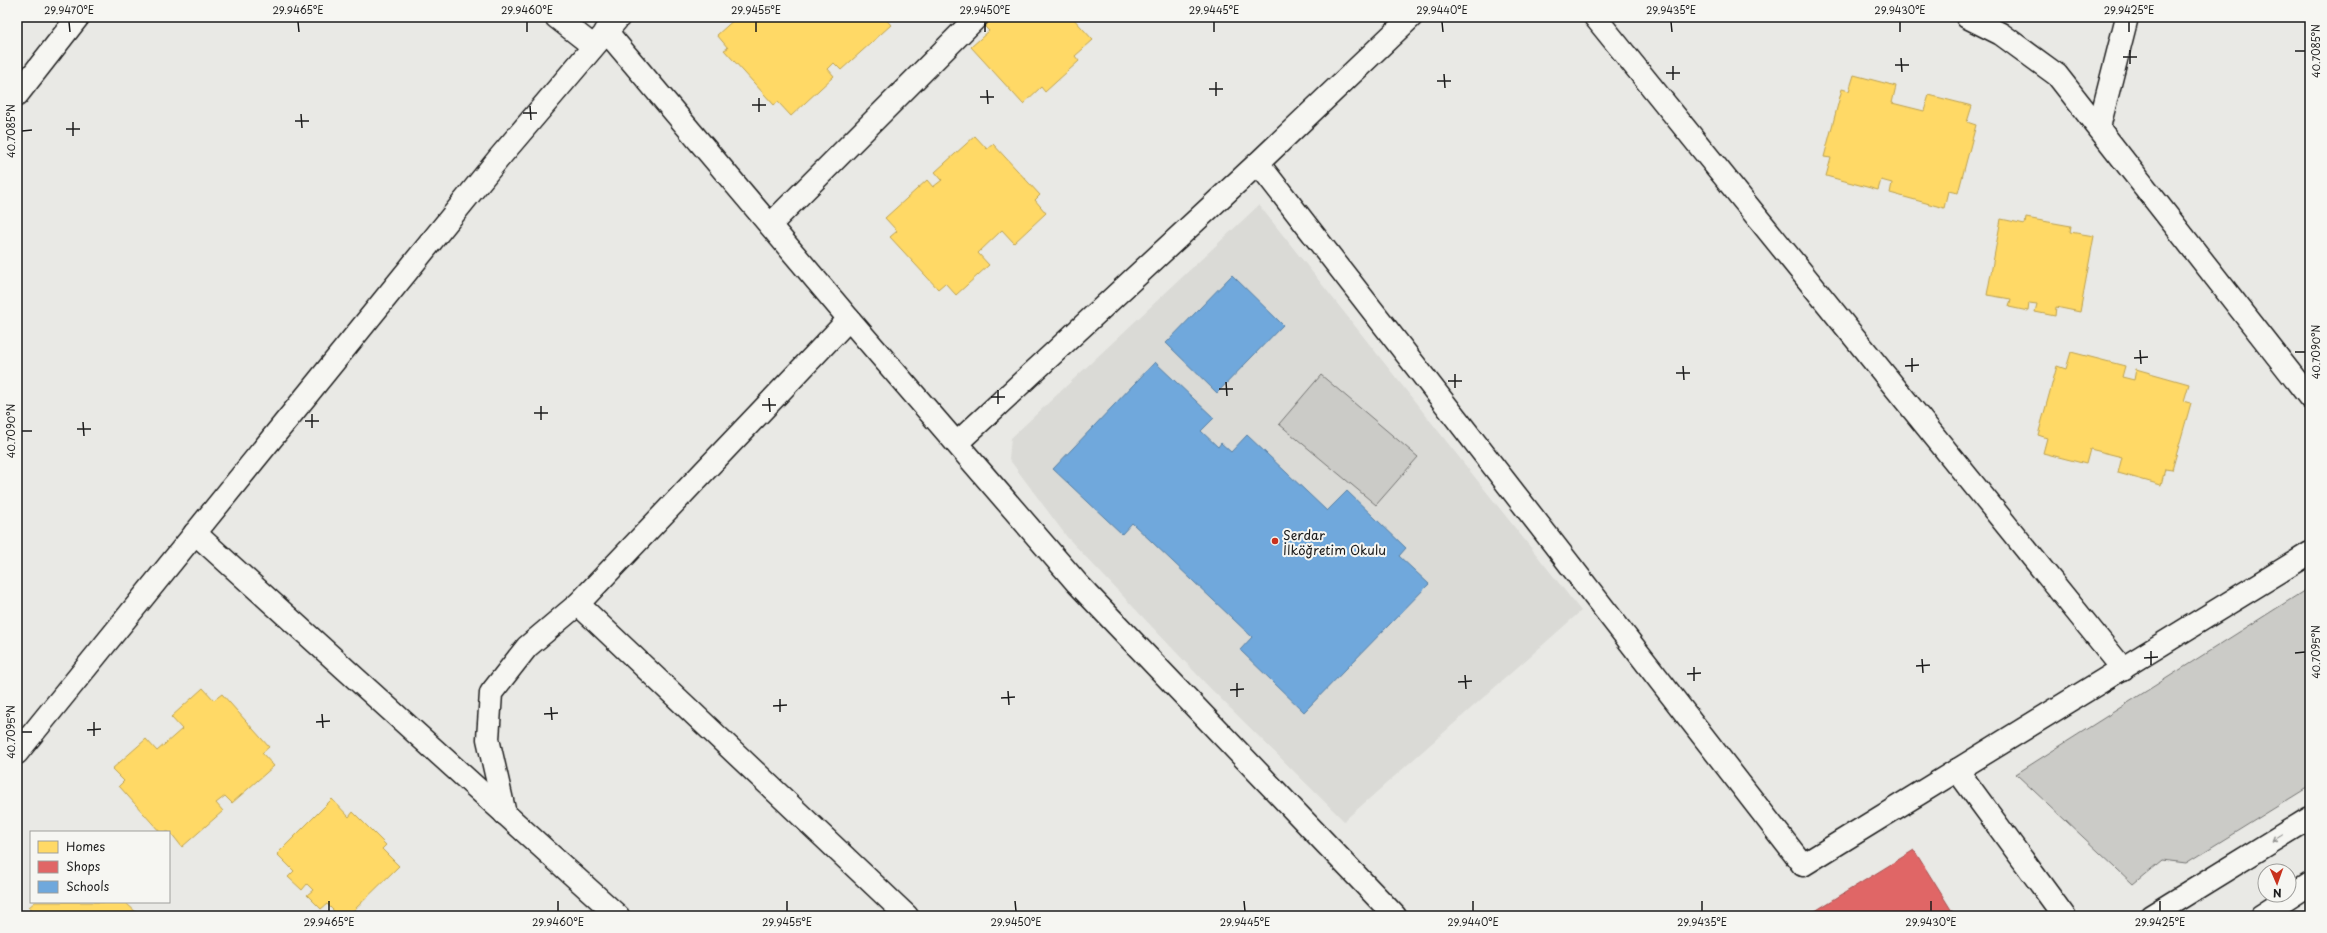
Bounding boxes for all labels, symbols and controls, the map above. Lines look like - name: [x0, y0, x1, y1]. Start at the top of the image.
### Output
- text: 29.9470°E: [44, 2, 94, 17]
- text: 29.9465°E: [273, 2, 323, 17]
- text: 29.9460°E: [501, 2, 553, 17]
- text: 29.9455°E: [731, 2, 781, 17]
- text: 29.9450°E: [959, 2, 1011, 17]
- text: 29.9445°E: [1189, 2, 1239, 17]
- text: 29.9440°E: [1416, 2, 1468, 17]
- text: 29.9435°E: [1646, 2, 1696, 17]
- text: 29.9430°E: [1874, 2, 1926, 17]
- text: 29.9425°E: [2104, 2, 2154, 17]
- text: 40.7085°N: [2308, 24, 2323, 78]
- text: 40.7085°N: [3, 104, 18, 158]
- text: 40.7090°N: [2308, 325, 2323, 379]
- text: 40.7090°N: [3, 404, 18, 458]
- place label: Serdar İlköğretim Okulu: [1283, 525, 1386, 559]
- marker: Serdar İlköğretim Okulu: [1270, 536, 1280, 546]
- text: 40.7095°N: [2308, 625, 2323, 679]
- text: 40.7095°N: [3, 705, 18, 759]
- legend: [30, 831, 170, 903]
- one-way arrow: [2271, 835, 2283, 843]
- text: Homes: [66, 837, 105, 855]
- text: Shops: [66, 857, 101, 875]
- north arrow: [2257, 863, 2297, 903]
- text: Schools: [66, 877, 110, 895]
- text: N: [2272, 885, 2282, 902]
- text: 29.9465°E: [304, 914, 354, 929]
- text: 29.9460°E: [532, 914, 584, 929]
- text: 29.9455°E: [762, 914, 812, 929]
- text: 29.9450°E: [990, 914, 1042, 929]
- text: 29.9445°E: [1220, 914, 1270, 929]
- text: 29.9440°E: [1447, 914, 1499, 929]
- text: 29.9435°E: [1677, 914, 1727, 929]
- text: 29.9430°E: [1905, 914, 1957, 929]
- text: 29.9425°E: [2135, 914, 2185, 929]

